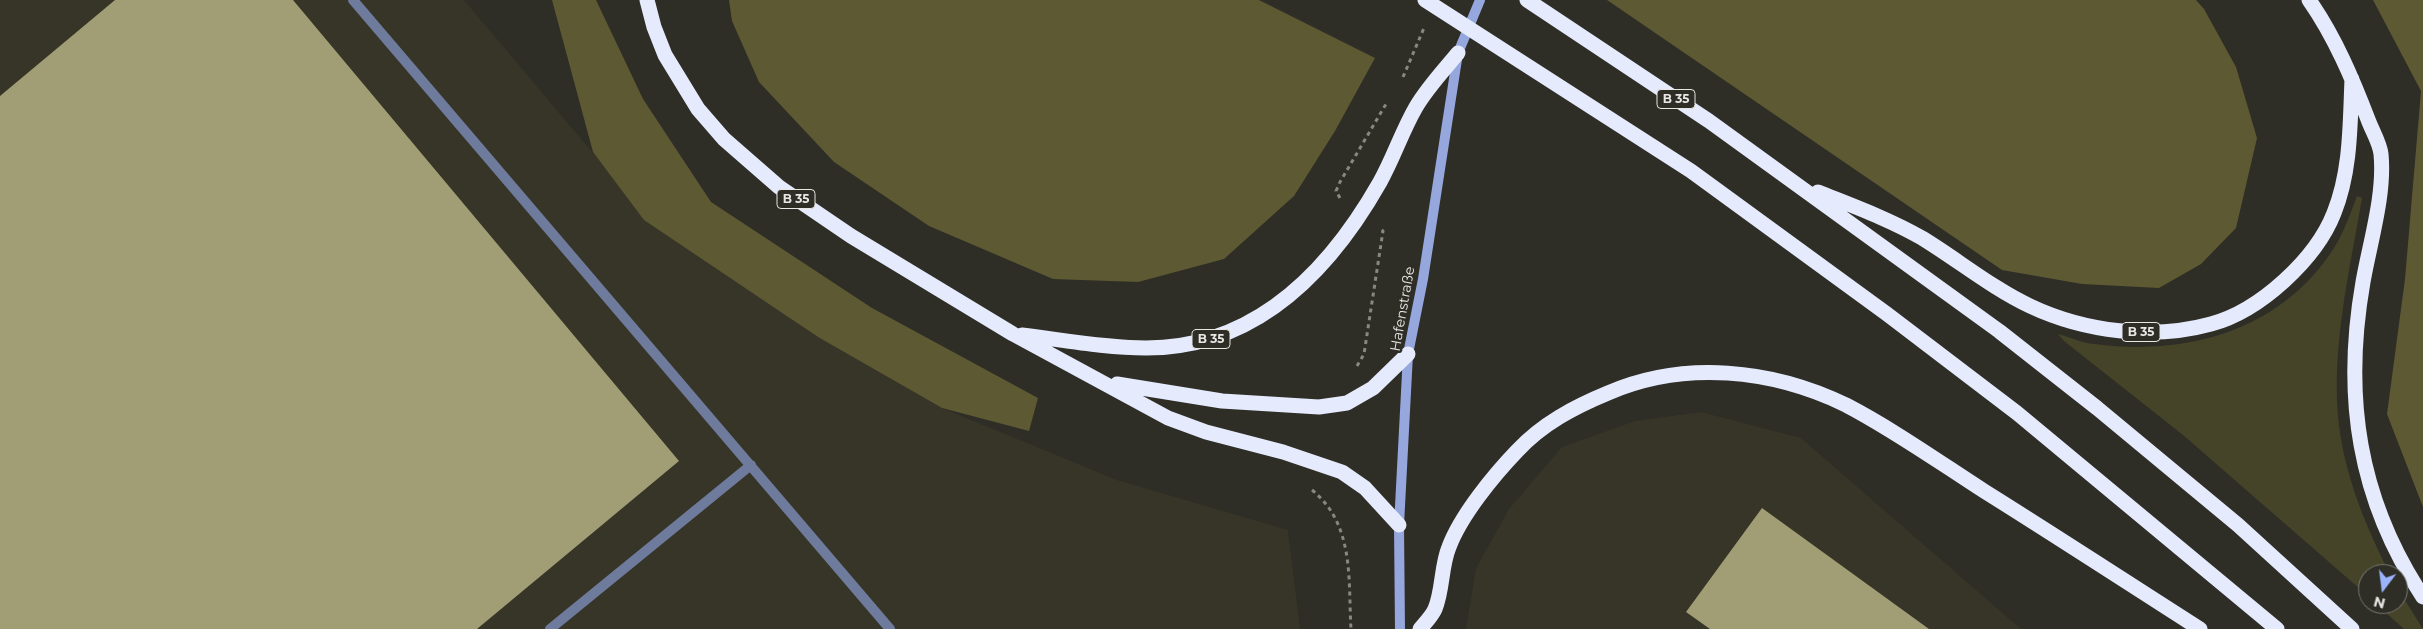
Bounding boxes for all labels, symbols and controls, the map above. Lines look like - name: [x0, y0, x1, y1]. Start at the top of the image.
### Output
- road number: B 35: [1657, 90, 1695, 108]
- road number: B 35: [777, 190, 815, 208]
- street label: Hafenstraße: [1387, 265, 1419, 353]
- road number: B 35: [2122, 322, 2160, 342]
- road number: B 35: [1192, 329, 1230, 348]
- north arrow: [2358, 564, 2408, 614]
- text: N: [2372, 592, 2387, 613]

